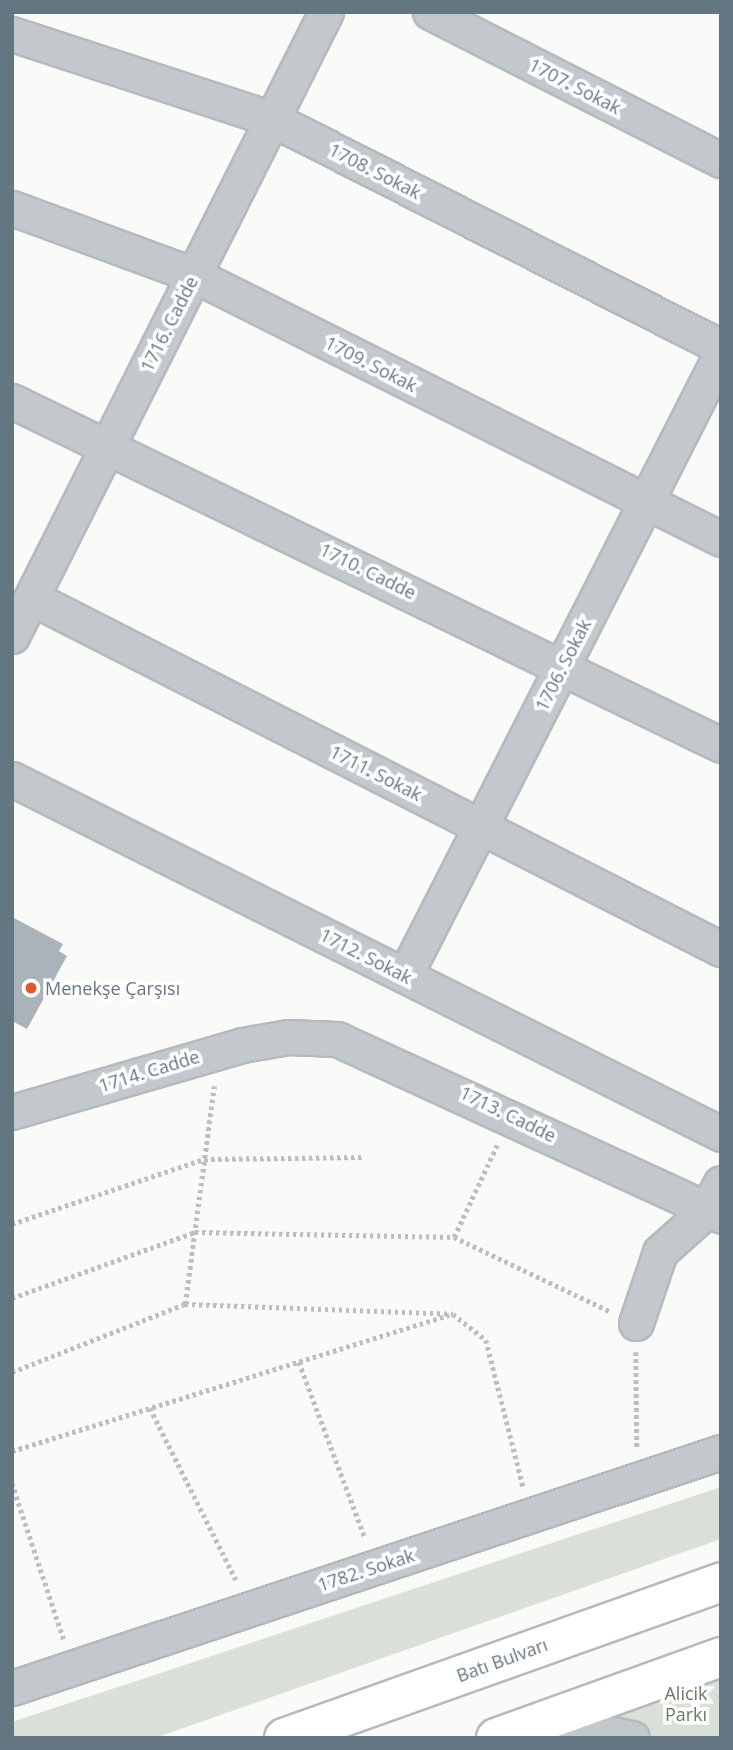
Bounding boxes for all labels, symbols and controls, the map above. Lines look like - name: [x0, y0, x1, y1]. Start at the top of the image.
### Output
- street label: 1707. Sokak: [525, 54, 625, 118]
- street label: 1708. Sokak: [325, 139, 425, 203]
- street label: 1716. Cadde: [136, 273, 202, 375]
- street label: 1709. Sokak: [321, 332, 421, 396]
- street label: 1710. Cadde: [317, 538, 419, 604]
- street label: 1706. Sokak: [531, 615, 595, 715]
- street label: 1711. Sokak: [326, 741, 426, 805]
- street label: 1712. Sokak: [316, 924, 416, 988]
- place label: Menekşe Çarşısı: [45, 977, 180, 999]
- marker: Menekşe Çarşısı: [23, 980, 39, 996]
- street label: 1714. Cadde: [96, 1045, 202, 1097]
- street label: 1713. Cadde: [457, 1081, 559, 1147]
- street label: 1782. Sokak: [315, 1544, 417, 1596]
- street label: Batı Bulvarı: [453, 1634, 551, 1686]
- park label: Alicik Parkı: [664, 1683, 708, 1726]

